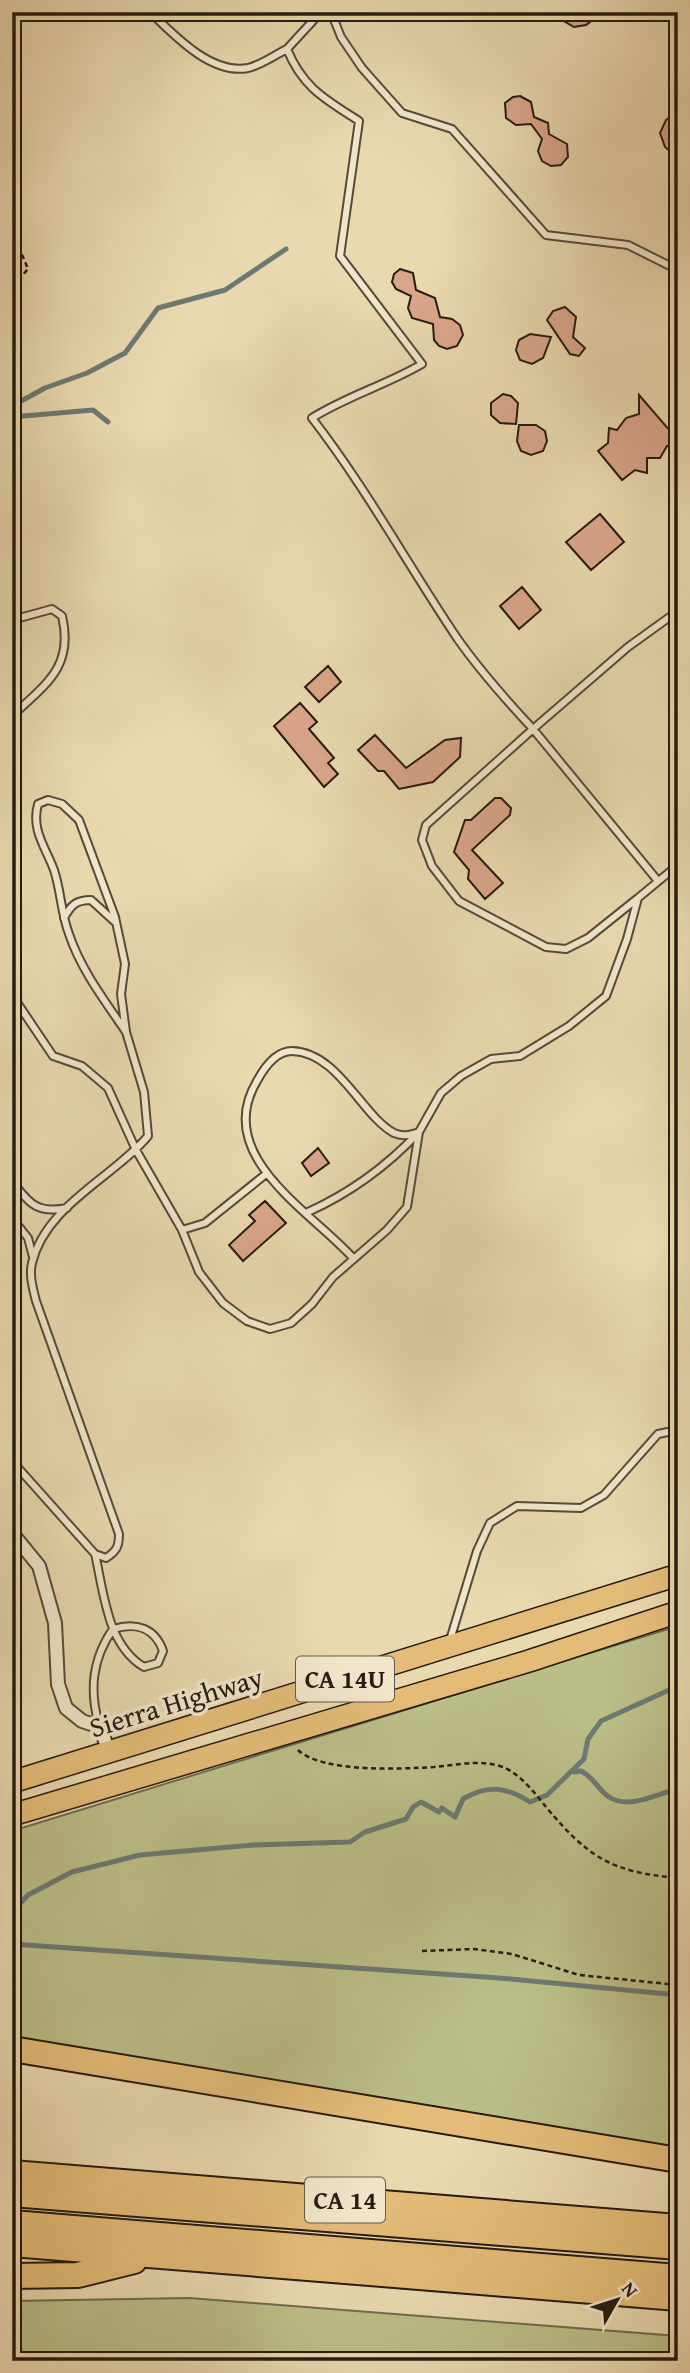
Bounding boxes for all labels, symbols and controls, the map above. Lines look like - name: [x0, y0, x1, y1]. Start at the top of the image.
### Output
- street label: Sierra Highway: [84, 1656, 268, 1747]
- road number: CA 14U: [296, 1656, 394, 1702]
- road number: CA 14: [305, 2178, 385, 2222]
- north arrow: [582, 2264, 652, 2334]
- text: N: [615, 2276, 645, 2303]

